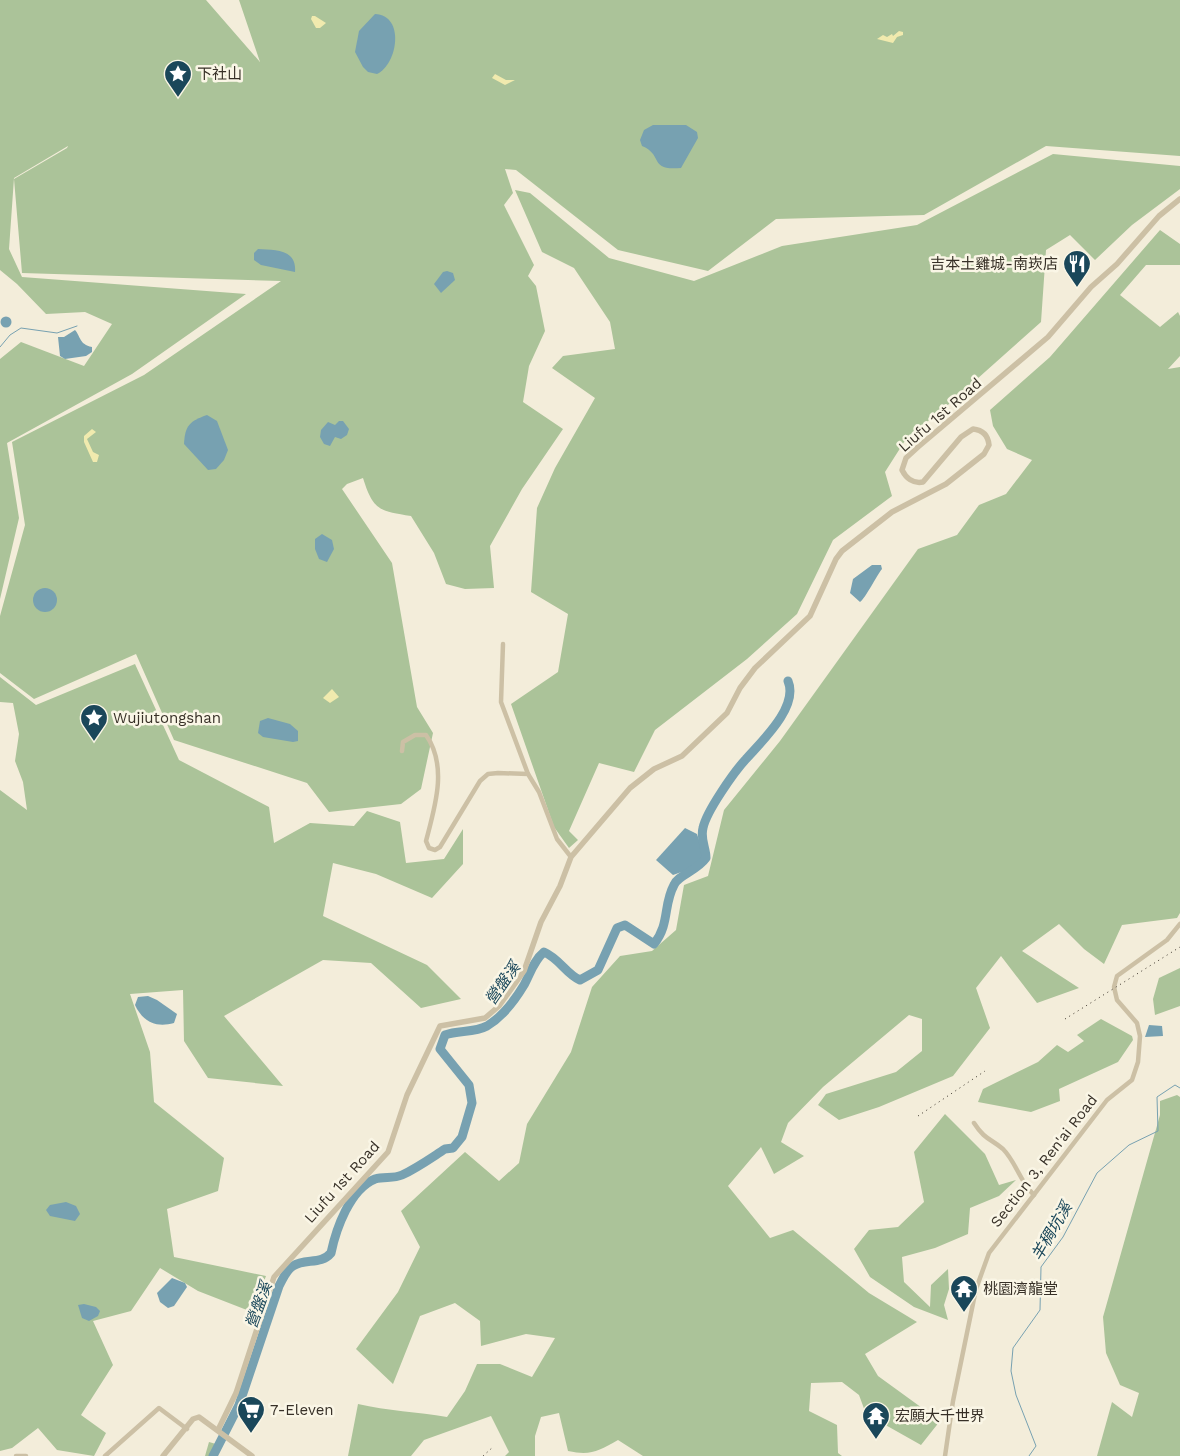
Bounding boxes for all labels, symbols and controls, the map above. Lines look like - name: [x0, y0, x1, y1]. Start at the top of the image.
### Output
- place icon: 下社山: [163, 59, 193, 98]
- place label: 下社山: [197, 65, 242, 83]
- restaurant icon: 吉本土雞城-南崁店: [1062, 249, 1092, 288]
- place label: 吉本土雞城-南崁店: [930, 255, 1058, 273]
- street label: Liufu 1st Road: [895, 374, 985, 456]
- place icon: Wujiutongshan: [79, 703, 109, 742]
- place label: Wujiutongshan: [113, 709, 221, 727]
- water label: 營盤溪: [481, 957, 525, 1008]
- street label: Section 3, Ren'ai Road: [987, 1091, 1101, 1231]
- street label: Liufu 1st Road: [301, 1137, 383, 1227]
- water label: 羊稠坑溪: [1027, 1197, 1077, 1264]
- temple icon: 桃園濟龍堂: [949, 1274, 979, 1313]
- water label: 營盤溪: [241, 1277, 276, 1331]
- place label: 桃園濟龍堂: [983, 1280, 1058, 1298]
- supermarket icon: 7-Eleven: [236, 1395, 266, 1434]
- place label: 7-Eleven: [270, 1401, 334, 1419]
- temple icon: 宏願大千世界: [861, 1401, 891, 1440]
- place label: 宏願大千世界: [895, 1407, 985, 1425]

